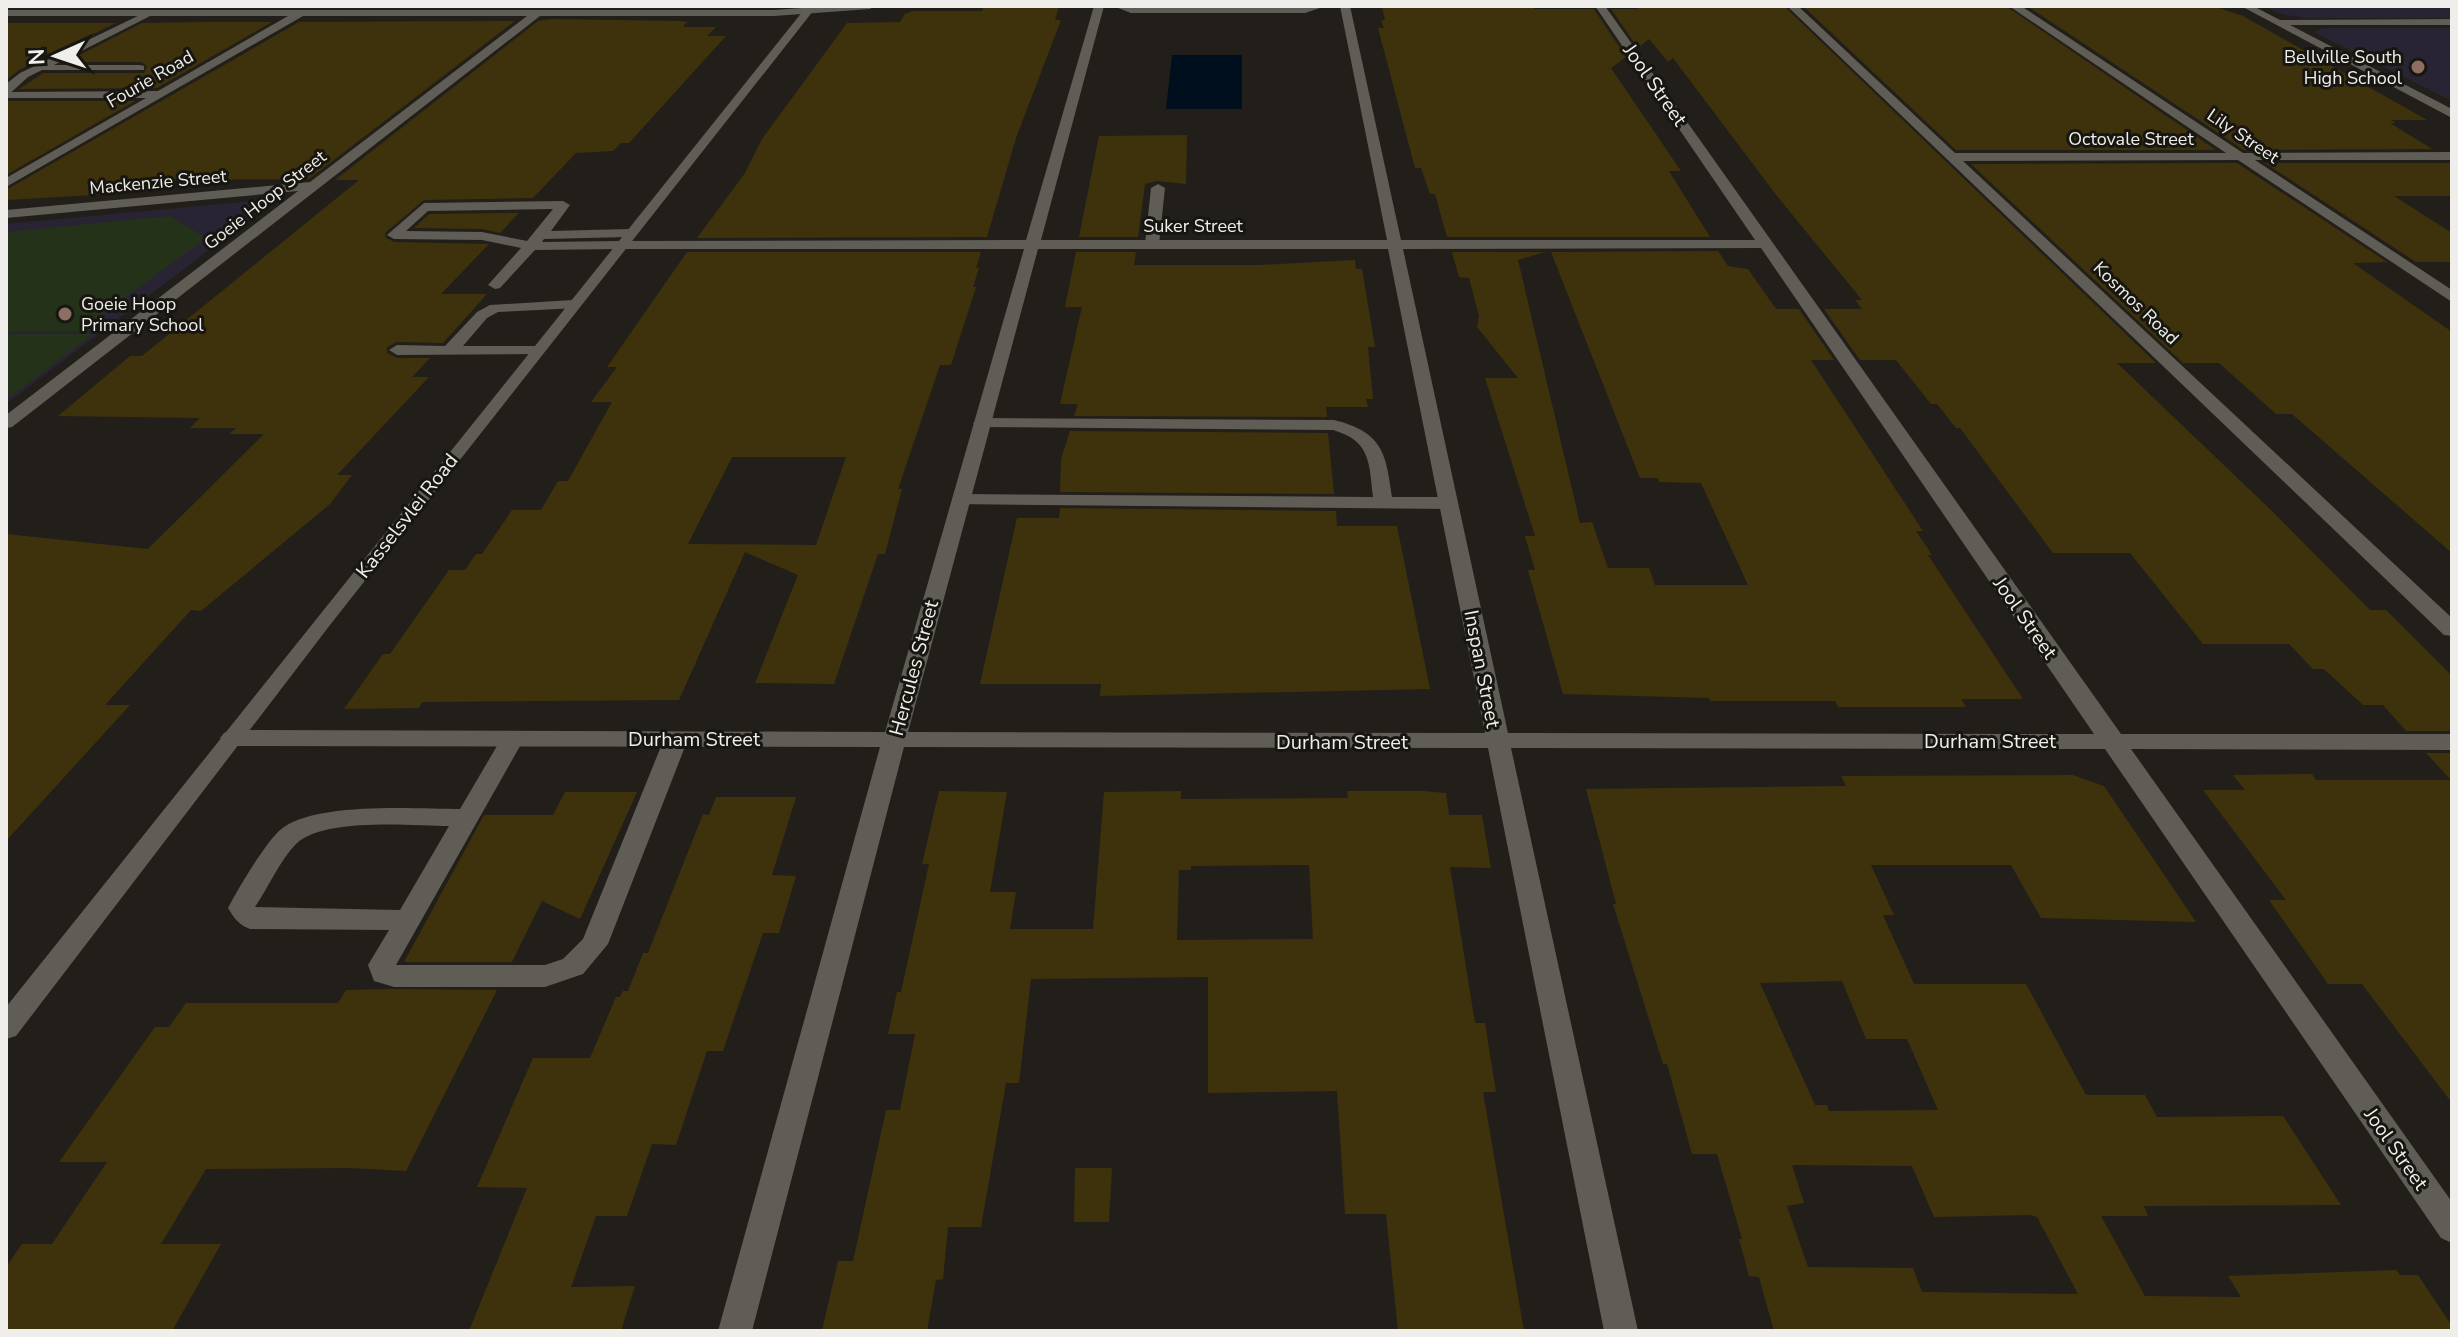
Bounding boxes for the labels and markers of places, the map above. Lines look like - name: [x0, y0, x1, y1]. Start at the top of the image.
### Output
- place label: Bellville South High School: [2284, 45, 2403, 90]
- marker: Bellville South High School: [2409, 58, 2427, 76]
- place label: Goeie Hoop Primary School: [81, 292, 204, 337]
- marker: Goeie Hoop Primary School: [56, 305, 74, 323]

